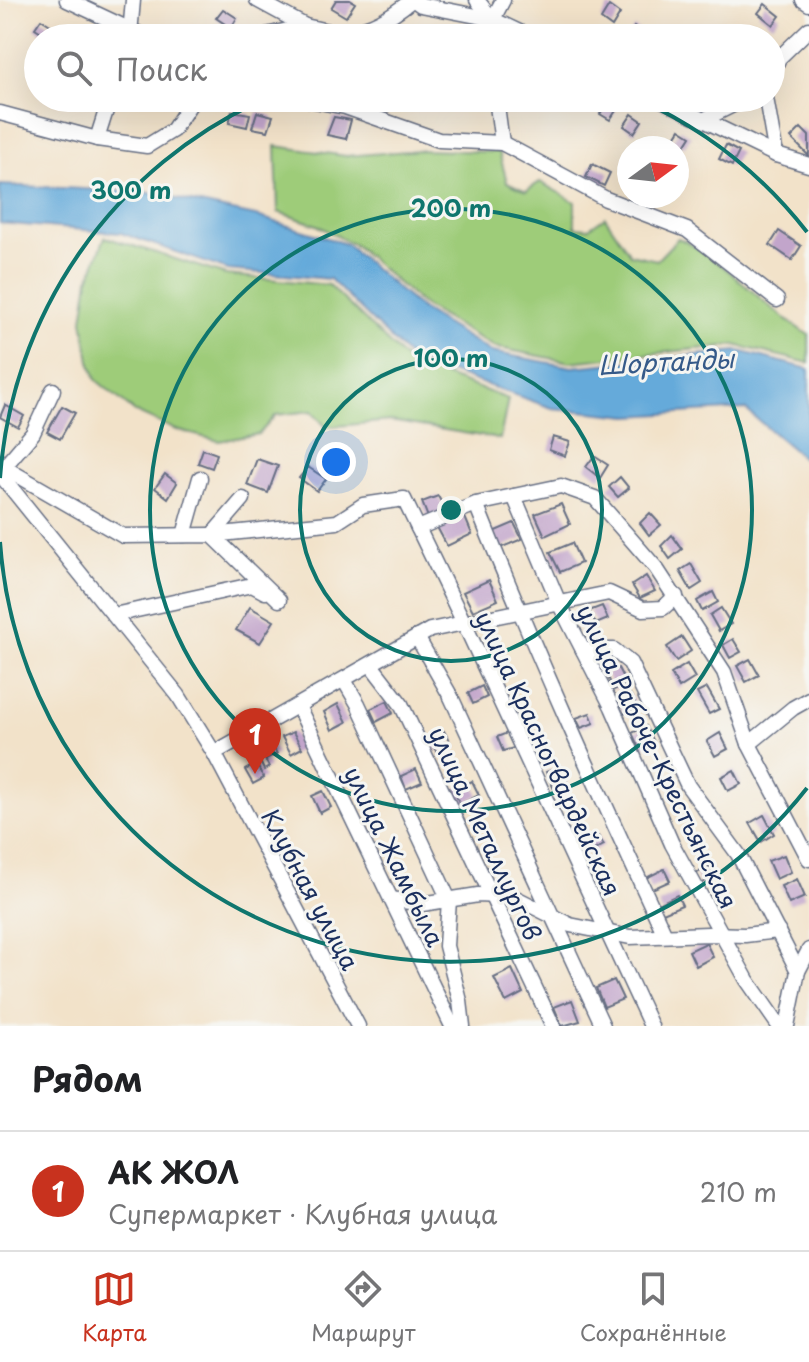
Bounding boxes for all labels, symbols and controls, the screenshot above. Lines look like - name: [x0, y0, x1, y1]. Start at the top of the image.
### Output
- search box: [24, 24, 785, 112]
- icon: search: [52, 46, 96, 90]
- text: Поиск: [116, 46, 207, 91]
- north arrow: [617, 136, 689, 208]
- text: 300 m: [90, 171, 172, 207]
- text: 200 m: [411, 189, 491, 225]
- water label: Шортанды: [597, 338, 737, 384]
- text: 100 m: [414, 339, 488, 375]
- your location: [316, 442, 356, 482]
- centre of rings: [437, 496, 465, 524]
- street label: улица Рабоче-Крестьянская: [568, 598, 748, 914]
- street label: улица Красногвардейская: [467, 605, 631, 901]
- pin: 1: [229, 708, 281, 774]
- street label: улица Металлургов: [421, 720, 551, 946]
- street label: улица Жамбыла: [336, 760, 454, 952]
- street label: Клубная улица: [253, 802, 369, 976]
- text: Рядом: [32, 1052, 143, 1104]
- text: АК ЖОЛ: [108, 1149, 239, 1194]
- text: 1: [52, 1172, 64, 1211]
- text: 210 m: [700, 1172, 777, 1211]
- text: Супермаркет · Клубная улица: [108, 1194, 497, 1233]
- tab: Карта: [82, 1267, 147, 1348]
- tab: Маршрут: [311, 1267, 415, 1348]
- tab: Сохранённые: [580, 1267, 727, 1348]

